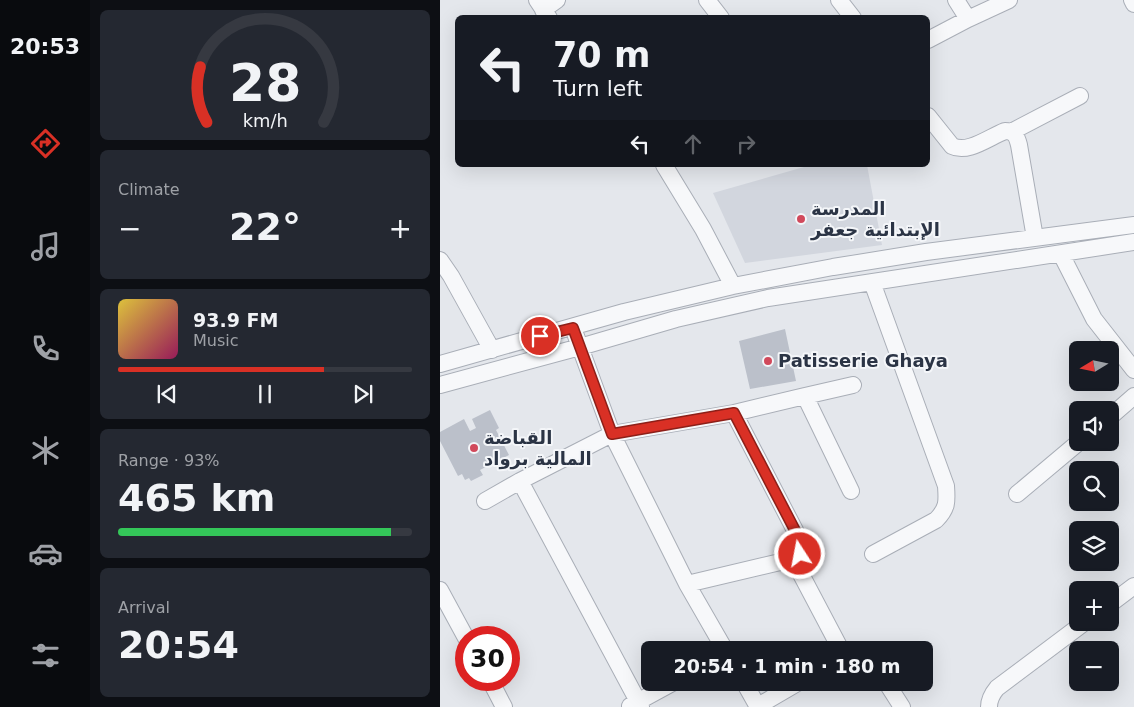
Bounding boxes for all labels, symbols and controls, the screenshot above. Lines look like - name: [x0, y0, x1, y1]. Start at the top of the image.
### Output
- text: 20:53: [10, 34, 80, 59]
- icon: left: [470, 35, 535, 100]
- text: 70 m: [553, 35, 650, 75]
- text: 28: [229, 53, 301, 113]
- text: Turn left: [553, 76, 642, 101]
- text: km/h: [242, 110, 288, 131]
- icon: directions: [28, 126, 63, 161]
- icon: left: [626, 130, 654, 158]
- icon: ahead: [679, 130, 707, 158]
- icon: right: [732, 130, 760, 158]
- text: Climate: [118, 180, 180, 199]
- place label: المدرسة الإبتدائية جعفر: [810, 198, 940, 241]
- text: 22°: [229, 205, 301, 249]
- text: −: [118, 212, 141, 245]
- text: +: [389, 212, 412, 245]
- marker: المدرسة الإبتدائية جعفر: [795, 213, 807, 225]
- icon: music: [28, 229, 63, 264]
- text: 93.9 FM: [193, 309, 278, 331]
- pin: [519, 315, 561, 357]
- icon: arrive: [526, 322, 554, 350]
- icon: phone: [28, 331, 63, 366]
- text: Music: [193, 331, 239, 350]
- north arrow: [1069, 341, 1119, 391]
- map controls: [1069, 341, 1119, 691]
- place label: Patisserie Ghaya: [778, 350, 948, 371]
- marker: Patisserie Ghaya: [762, 355, 774, 367]
- icon: previous: [153, 380, 181, 408]
- icon: pause: [251, 380, 279, 408]
- icon: next: [349, 380, 377, 408]
- button: sound: [1069, 401, 1119, 451]
- place label: القباضة المالية برواد: [484, 427, 592, 470]
- icon: climate: [28, 433, 63, 468]
- marker: القباضة المالية برواد: [468, 442, 480, 454]
- text: Range · 93%: [118, 451, 220, 470]
- button: search: [1069, 461, 1119, 511]
- text: 465 km: [118, 476, 275, 520]
- button: layers: [1069, 521, 1119, 571]
- position arrow: [773, 527, 825, 579]
- icon: car: [28, 536, 63, 571]
- button: +: [1069, 581, 1119, 631]
- text: Arrival: [118, 598, 170, 617]
- text: 20:54: [118, 623, 239, 667]
- speed limit sign: 30: [455, 626, 520, 691]
- icon: filters: [28, 638, 63, 673]
- button: −: [1069, 641, 1119, 691]
- text: 20:54 · 1 min · 180 m: [673, 655, 901, 677]

